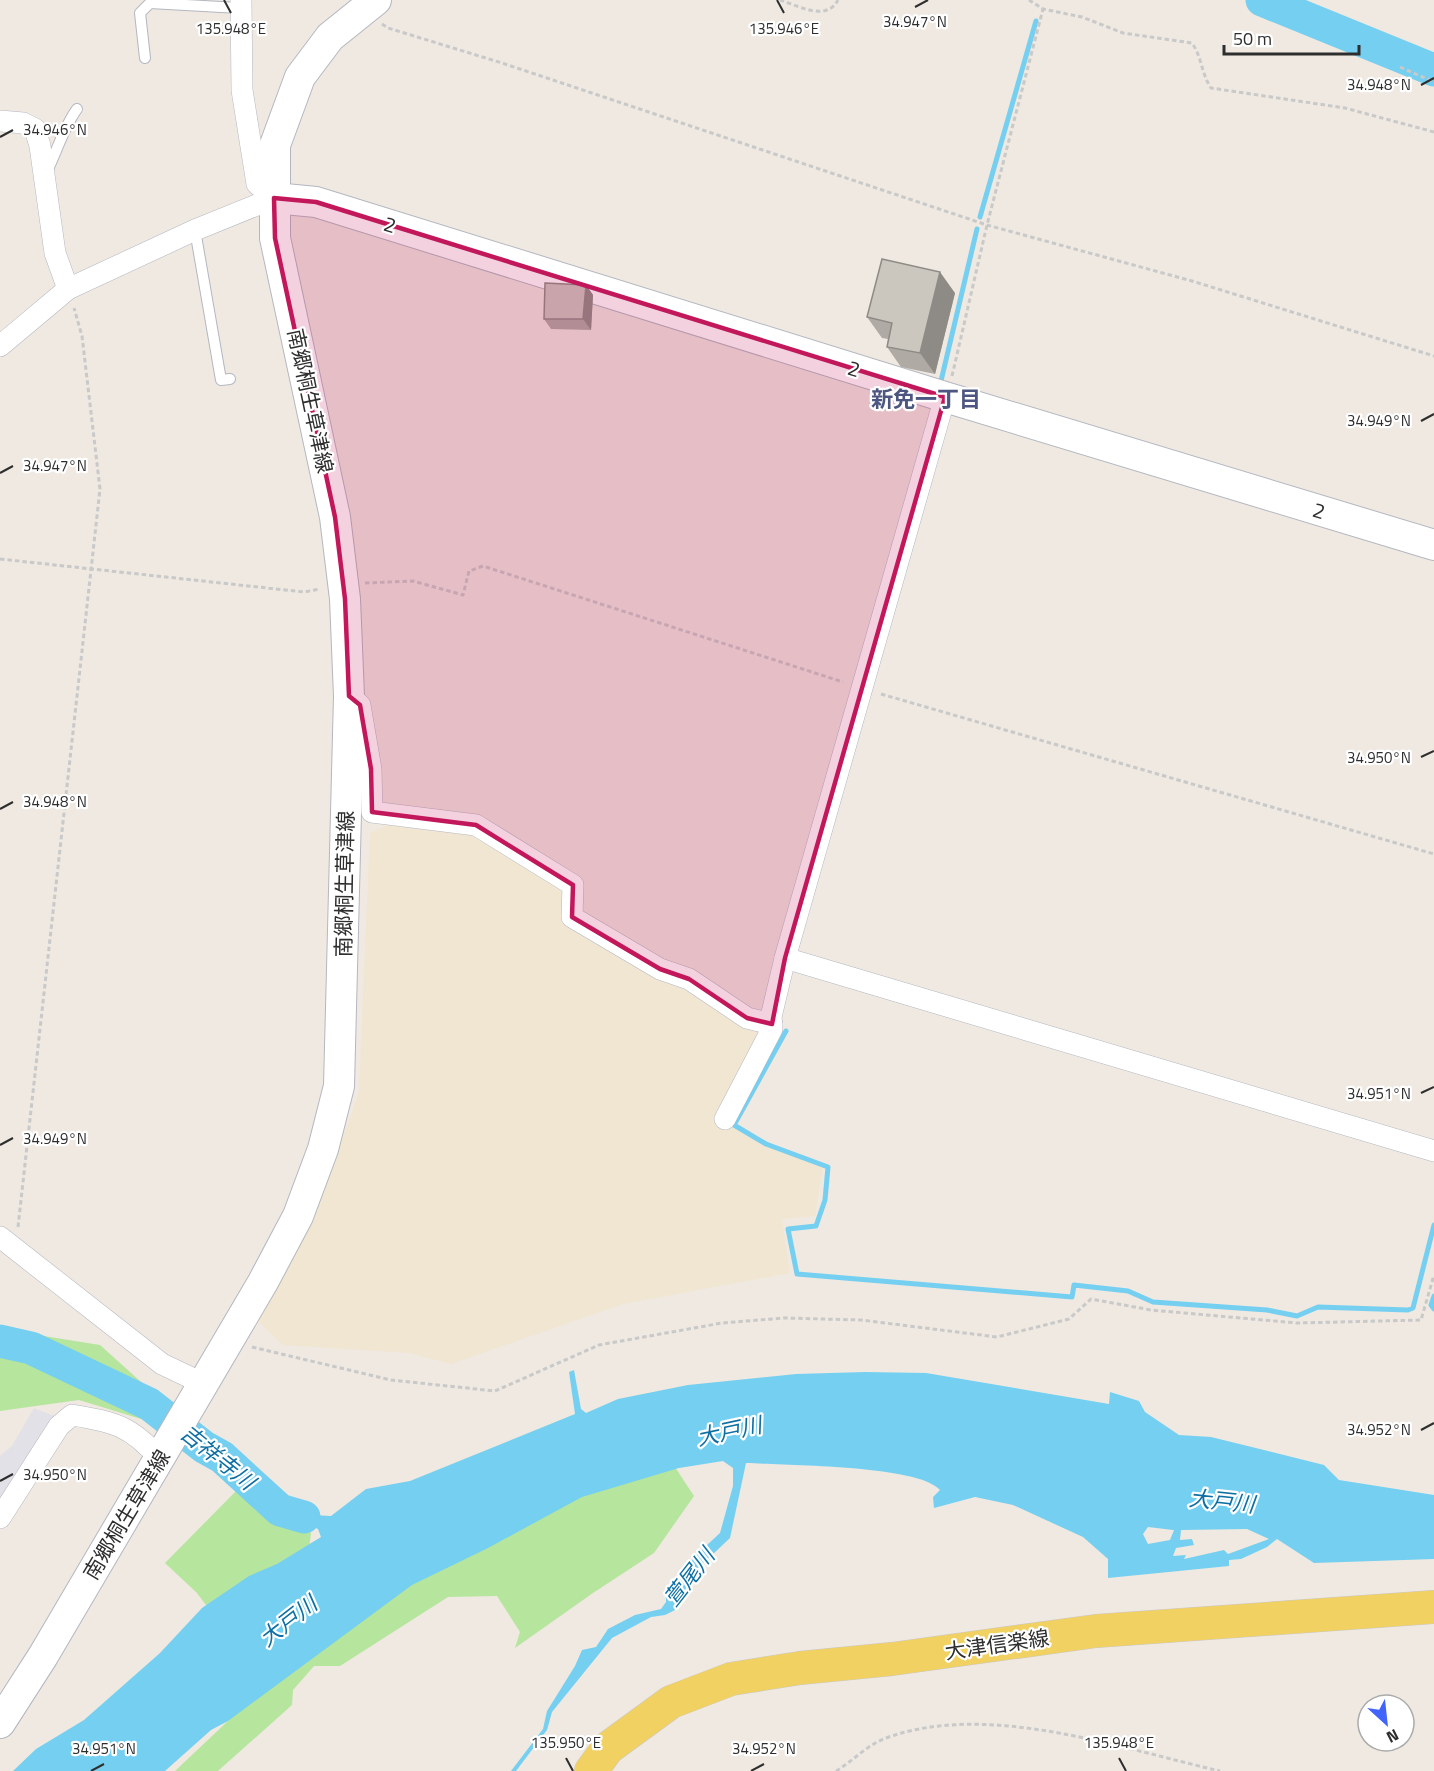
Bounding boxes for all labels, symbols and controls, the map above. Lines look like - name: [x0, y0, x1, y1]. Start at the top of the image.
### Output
- text: 34.947°N: [883, 10, 947, 33]
- text: 135.948°E: [196, 17, 266, 40]
- text: 135.946°E: [749, 17, 819, 40]
- scale bar: [1224, 18, 1359, 56]
- text: 50 m: [1233, 25, 1272, 52]
- text: 34.948°N: [1347, 73, 1411, 96]
- text: 34.946°N: [23, 118, 87, 141]
- street label: 2: [380, 207, 401, 241]
- street label: 南郷桐生草津線: [280, 326, 342, 476]
- street label: 2: [844, 351, 865, 385]
- district label: 新免一丁目: [871, 382, 981, 416]
- text: 34.949°N: [1347, 409, 1411, 432]
- text: 34.947°N: [23, 454, 87, 477]
- street label: 2: [1309, 493, 1330, 527]
- text: 34.950°N: [1347, 746, 1411, 769]
- text: 34.948°N: [23, 790, 87, 813]
- street label: 南郷桐生草津線: [327, 810, 361, 958]
- text: 34.951°N: [1347, 1082, 1411, 1105]
- text: 34.949°N: [23, 1127, 87, 1150]
- water label: 大戸川: [693, 1407, 767, 1454]
- water label: 吉祥寺川: [173, 1416, 264, 1499]
- text: 34.952°N: [1347, 1418, 1411, 1441]
- street label: 南郷桐生草津線: [75, 1443, 178, 1586]
- text: 34.950°N: [23, 1463, 87, 1486]
- water label: 大戸川: [1187, 1481, 1259, 1522]
- water label: 萱尾川: [655, 1539, 724, 1613]
- water label: 大戸川: [252, 1586, 326, 1655]
- street label: 大津信楽線: [943, 1621, 1051, 1667]
- north arrow: [1356, 1693, 1416, 1753]
- text: N: [1382, 1723, 1403, 1750]
- text: 135.950°E: [531, 1731, 601, 1754]
- text: 135.948°E: [1084, 1731, 1154, 1754]
- text: 34.951°N: [72, 1737, 136, 1760]
- text: 34.952°N: [732, 1737, 796, 1760]

